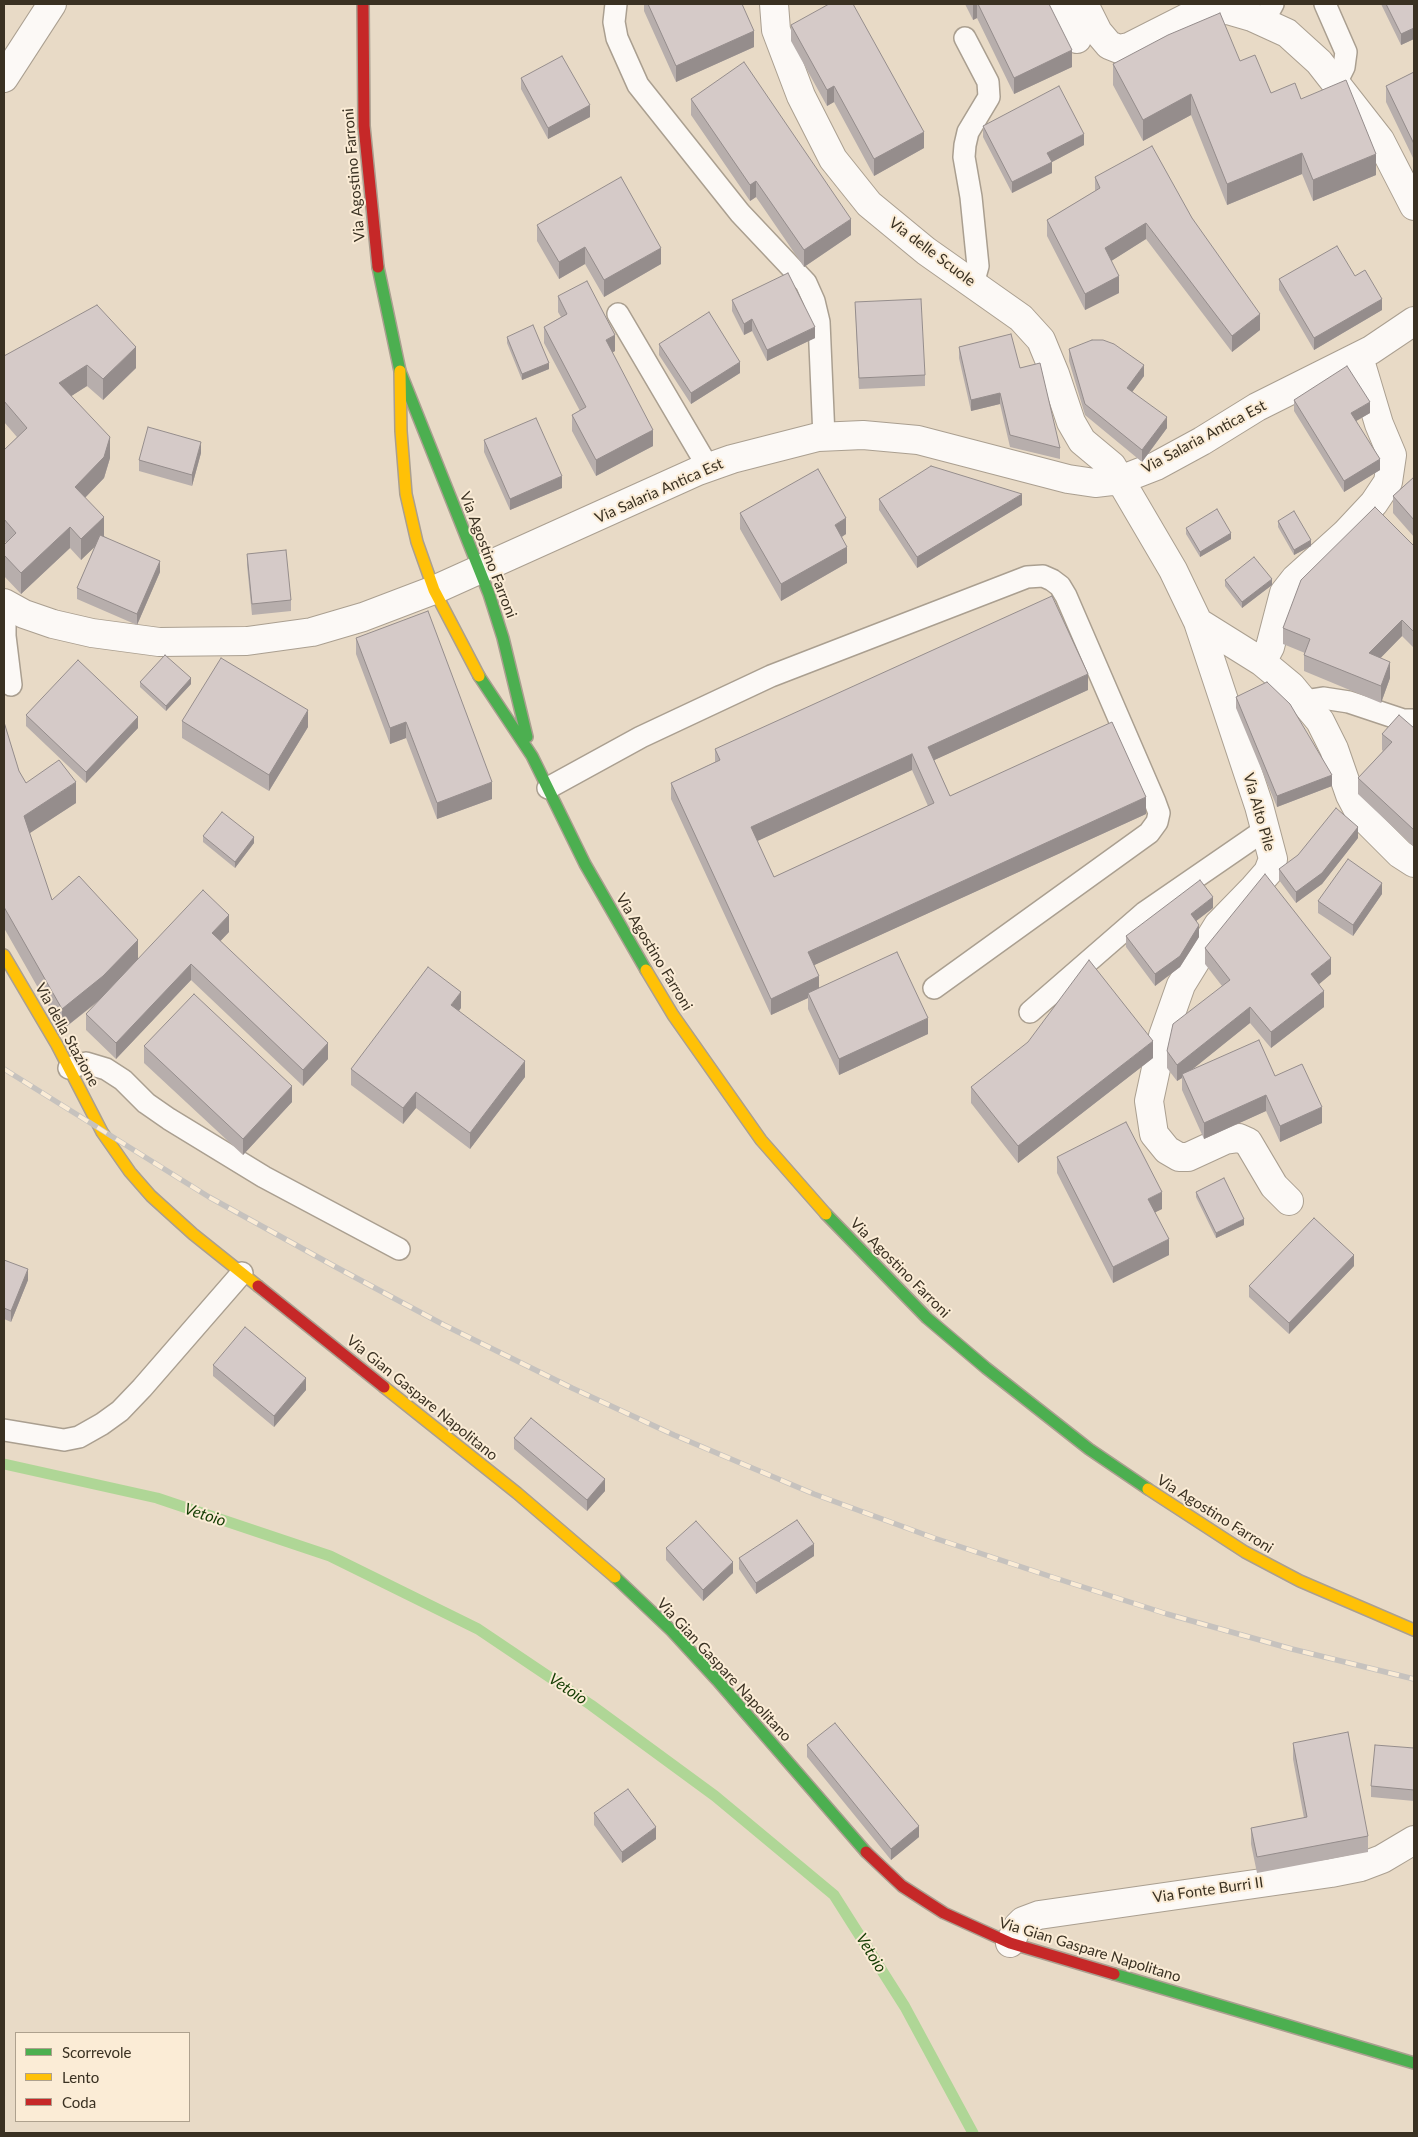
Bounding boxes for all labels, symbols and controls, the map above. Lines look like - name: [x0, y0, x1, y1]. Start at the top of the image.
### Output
- street label: Via Agostino Farroni: [339, 108, 369, 242]
- street label: Via delle Scuole: [885, 214, 979, 290]
- street label: Via Salaria Antica Est: [1139, 397, 1269, 477]
- street label: Via Salaria Antica Est: [592, 455, 726, 527]
- street label: Via Agostino Farroni: [456, 489, 520, 621]
- street label: Via Alto Pile: [1239, 771, 1279, 853]
- street label: Via Agostino Farroni: [612, 890, 696, 1014]
- street label: Via della Stazione: [31, 980, 103, 1090]
- street label: Via Agostino Farroni: [846, 1214, 954, 1322]
- street label: Via Gian Gaspare Napolitano: [343, 1331, 501, 1465]
- street label: Via Agostino Farroni: [1153, 1471, 1277, 1557]
- water label: Vetoio: [182, 1499, 228, 1531]
- street label: Via Gian Gaspare Napolitano: [653, 1595, 795, 1745]
- water label: Vetoio: [545, 1669, 591, 1709]
- street label: Via Fonte Burri II: [1152, 1873, 1264, 1907]
- street label: Via Gian Gaspare Napolitano: [997, 1914, 1183, 1986]
- water label: Vetoio: [852, 1930, 890, 1976]
- legend: [15, 2032, 190, 2122]
- text: Scorrevole: [62, 2043, 132, 2061]
- text: Lento: [62, 2068, 99, 2086]
- text: Coda: [62, 2093, 96, 2111]

